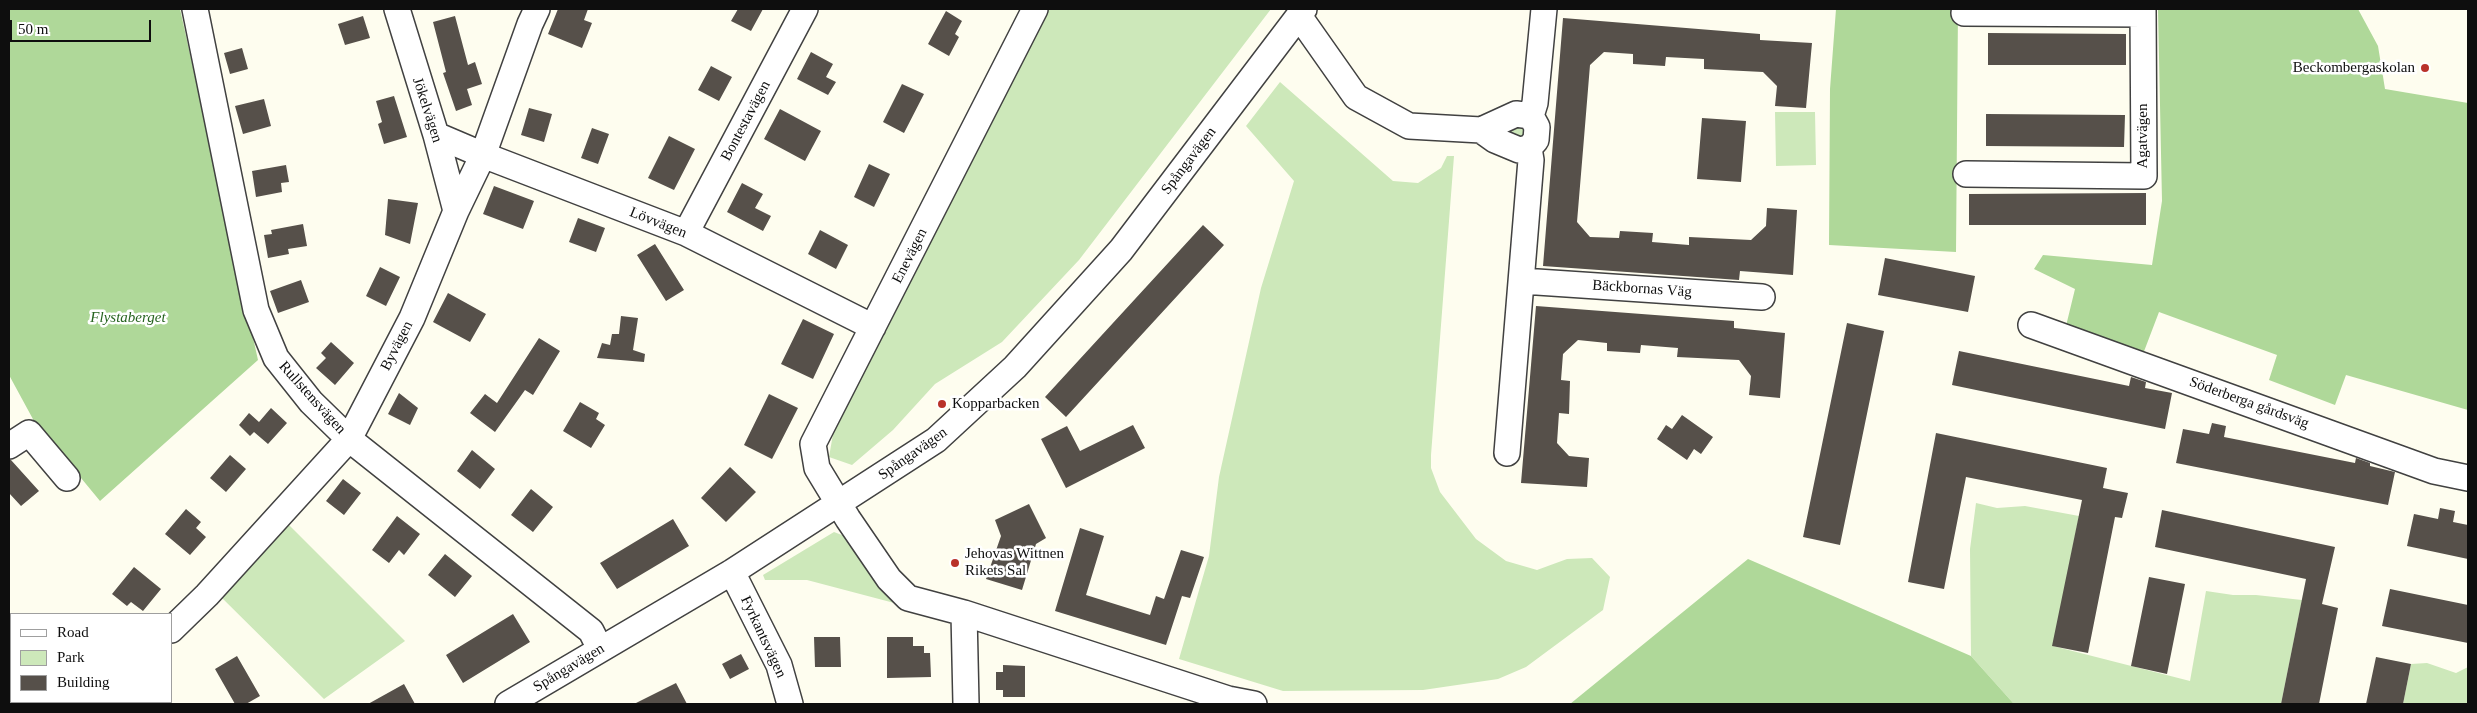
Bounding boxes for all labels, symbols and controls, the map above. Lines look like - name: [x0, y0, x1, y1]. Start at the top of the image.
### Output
- scale bar: [12, 10, 154, 42]
- text: 50 m: [18, 21, 48, 37]
- place label: Beckombergaskolan: [2293, 59, 2415, 77]
- marker: Beckombergaskolan: [2419, 62, 2431, 74]
- street label: Jökelvägen: [408, 75, 446, 145]
- street label: Bontestavägen: [717, 78, 775, 164]
- street label: Agatvägen: [2134, 104, 2152, 168]
- street label: Spångavägen: [1158, 124, 1220, 198]
- street label: Lövvägen: [627, 203, 689, 243]
- street label: Enevägen: [889, 226, 931, 286]
- street label: Bäckbornas Väg: [1592, 277, 1692, 301]
- park label: Flystaberget: [90, 309, 166, 327]
- street label: Byvägen: [377, 318, 417, 374]
- street label: Rullstensvägen: [275, 358, 349, 438]
- street label: Söderberga gårdsväg: [2187, 373, 2311, 433]
- place label: Kopparbacken: [952, 395, 1039, 413]
- marker: Kopparbacken: [936, 398, 948, 410]
- street label: Spångavägen: [875, 424, 951, 484]
- place label: Jehovas Wittnen Rikets Sal: [965, 545, 1064, 580]
- marker: Jehovas Wittnen Rikets Sal: [949, 557, 961, 569]
- street label: Fyrkantsvägen: [736, 593, 790, 681]
- legend: [10, 613, 172, 703]
- text: Road: [57, 624, 89, 640]
- street label: Spångavägen: [530, 640, 608, 696]
- text: Park: [57, 649, 85, 665]
- text: Building: [57, 674, 110, 690]

